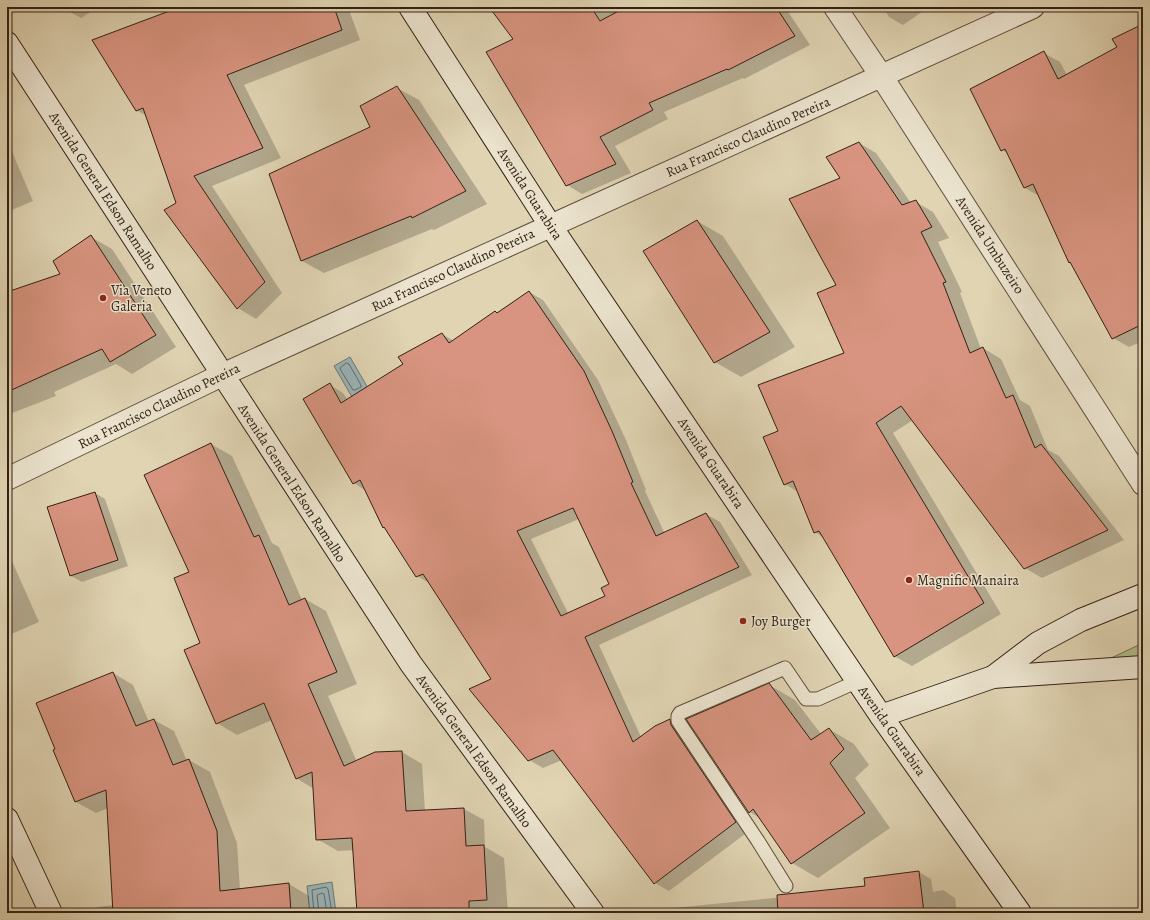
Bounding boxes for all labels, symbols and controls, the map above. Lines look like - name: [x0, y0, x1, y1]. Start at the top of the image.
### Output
- street label: Rua Francisco Claudino Pereira: [663, 92, 834, 182]
- street label: Avenida General Edson Ramalho: [44, 107, 161, 274]
- street label: Avenida Guarabira: [493, 143, 567, 244]
- street label: Avenida Umbuzeiro: [951, 192, 1029, 298]
- street label: Rua Francisco Claudino Pereira: [368, 224, 538, 316]
- place label: Via Veneto Galeria: [110, 281, 172, 316]
- marker: Via Veneto Galeria: [98, 293, 108, 303]
- street label: Rua Francisco Claudino Pereira: [75, 358, 244, 454]
- street label: Avenida General Edson Ramalho: [233, 399, 350, 566]
- street label: Avenida Guarabira: [673, 413, 749, 513]
- place label: Magnific Manaira: [917, 571, 1019, 590]
- marker: Magnific Manaira: [904, 575, 914, 585]
- place label: Joy Burger: [751, 612, 811, 631]
- marker: Joy Burger: [738, 616, 748, 626]
- street label: Avenida General Edson Ramalho: [411, 670, 536, 831]
- street label: Avenida Guarabira: [853, 681, 931, 780]

